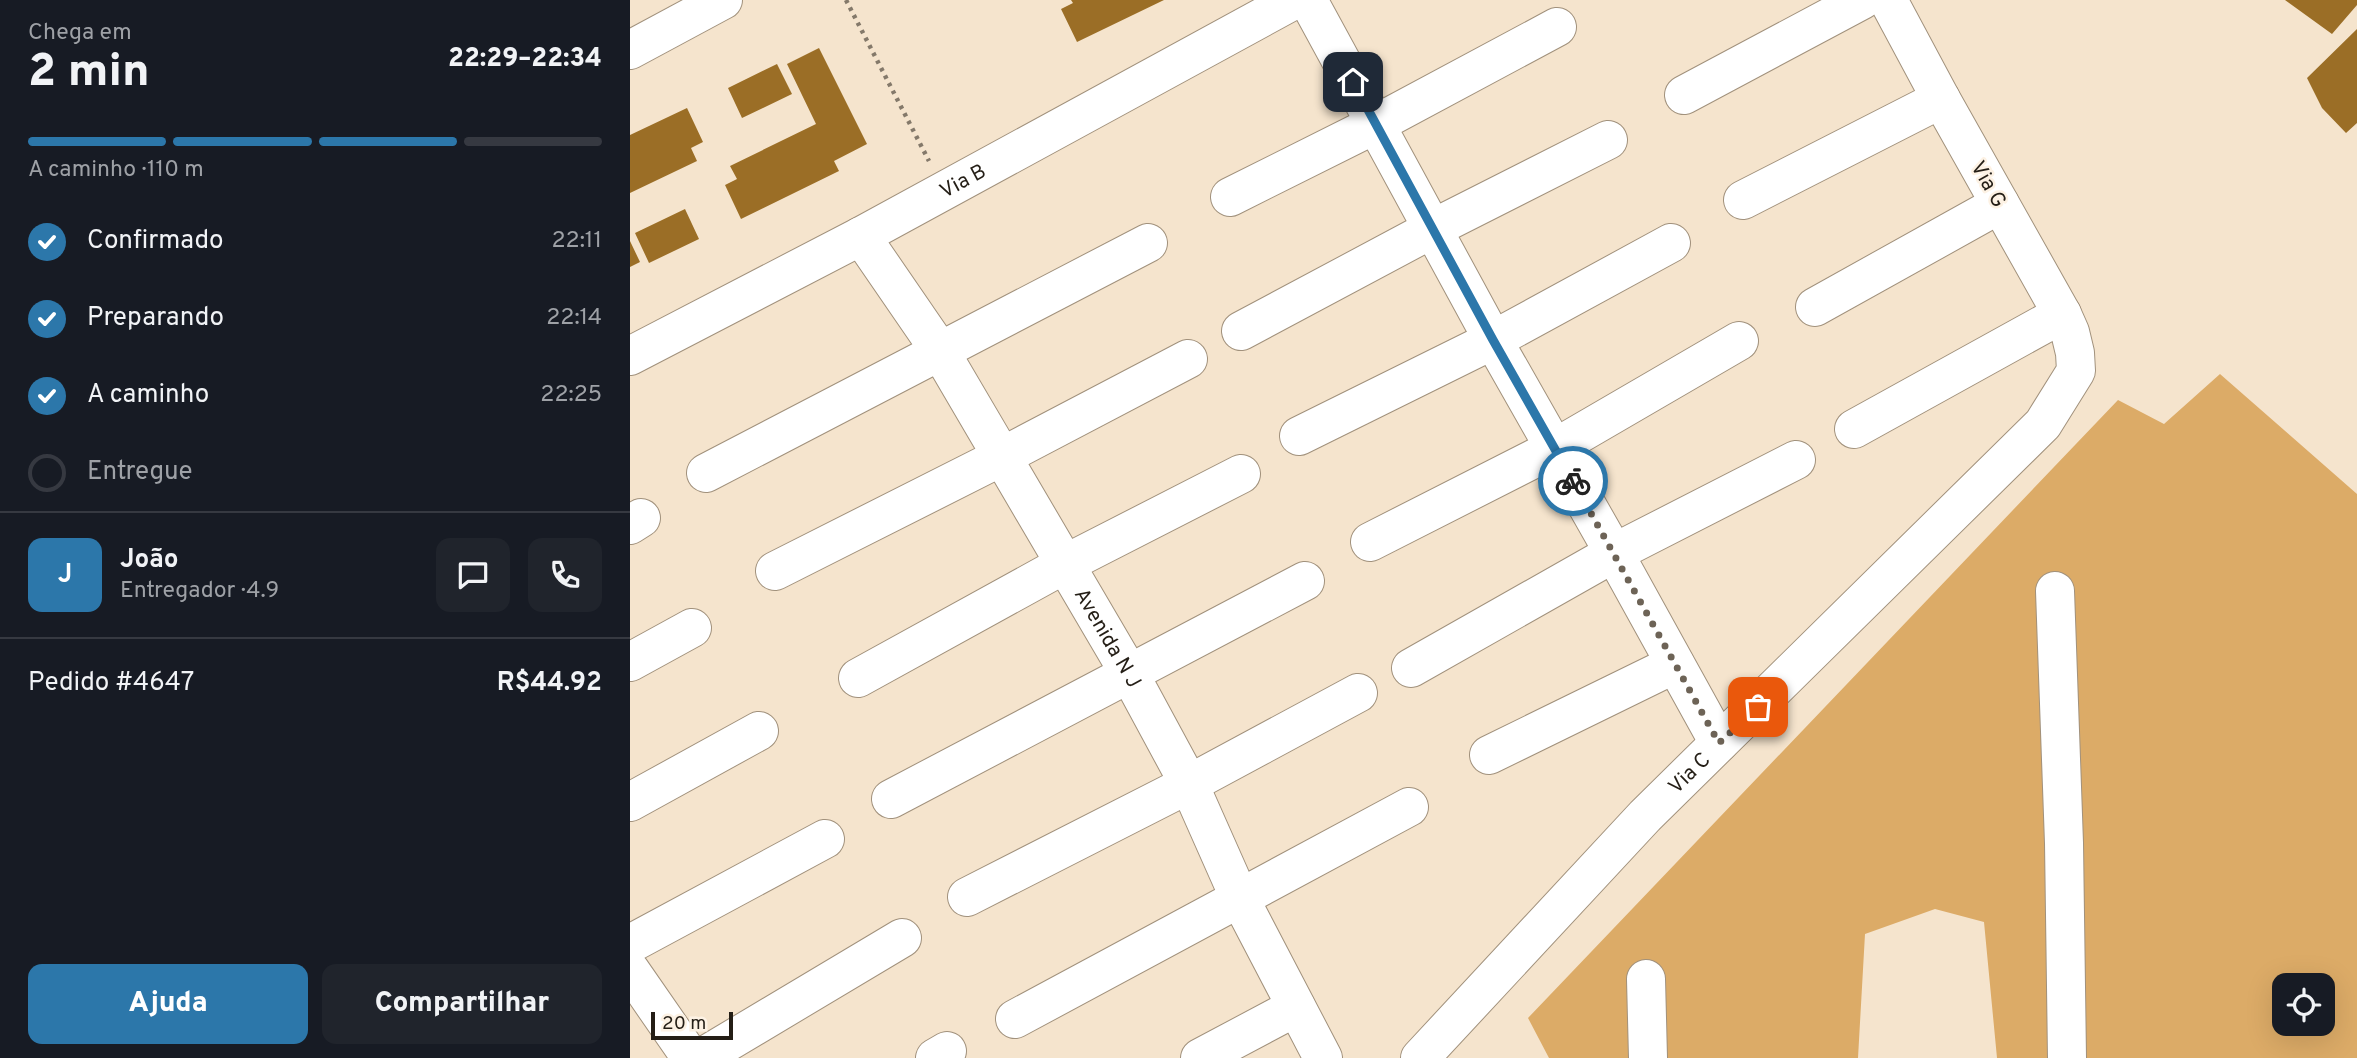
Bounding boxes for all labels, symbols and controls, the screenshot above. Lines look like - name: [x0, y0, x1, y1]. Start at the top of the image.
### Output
- text: Chega em: [28, 19, 132, 48]
- text: 22:29–22:34: [448, 43, 602, 76]
- text: 2 min: [28, 44, 150, 103]
- pin: [1323, 52, 1383, 112]
- icon: home: [1334, 63, 1372, 101]
- text: A caminho · 110 m: [28, 156, 204, 185]
- street label: Via G: [1964, 157, 2012, 213]
- street label: Via B: [935, 158, 991, 205]
- icon: check: [28, 223, 66, 261]
- text: Confirmado: [87, 225, 224, 258]
- text: 22:11: [552, 227, 602, 256]
- icon: check: [28, 300, 66, 338]
- text: Preparando: [87, 302, 224, 335]
- text: 22:14: [546, 304, 602, 333]
- icon: check: [28, 377, 66, 415]
- text: A caminho: [87, 379, 209, 412]
- text: 22:25: [540, 381, 602, 410]
- courier: [1538, 446, 1608, 516]
- text: Entregue: [87, 456, 193, 489]
- icon: bike: [1554, 462, 1592, 500]
- button: chat: [436, 538, 510, 612]
- button: phone: [528, 538, 602, 612]
- text: João: [120, 544, 178, 577]
- text: J: [58, 559, 72, 592]
- text: Entregador · 4.9: [120, 577, 279, 606]
- street label: Avenida N J: [1067, 584, 1147, 693]
- text: Pedido #4647: [28, 667, 194, 700]
- text: R$44.92: [497, 667, 602, 700]
- pin: [1728, 677, 1788, 737]
- icon: bag: [1739, 688, 1777, 726]
- street label: Via C: [1663, 747, 1717, 801]
- button: Ajuda: [28, 964, 308, 1044]
- button: Compartilhar: [322, 964, 602, 1044]
- map controls: [2272, 973, 2335, 1036]
- button: locate: [2272, 973, 2335, 1036]
- scale bar: [651, 1009, 733, 1041]
- text: 20 m: [662, 1012, 706, 1036]

